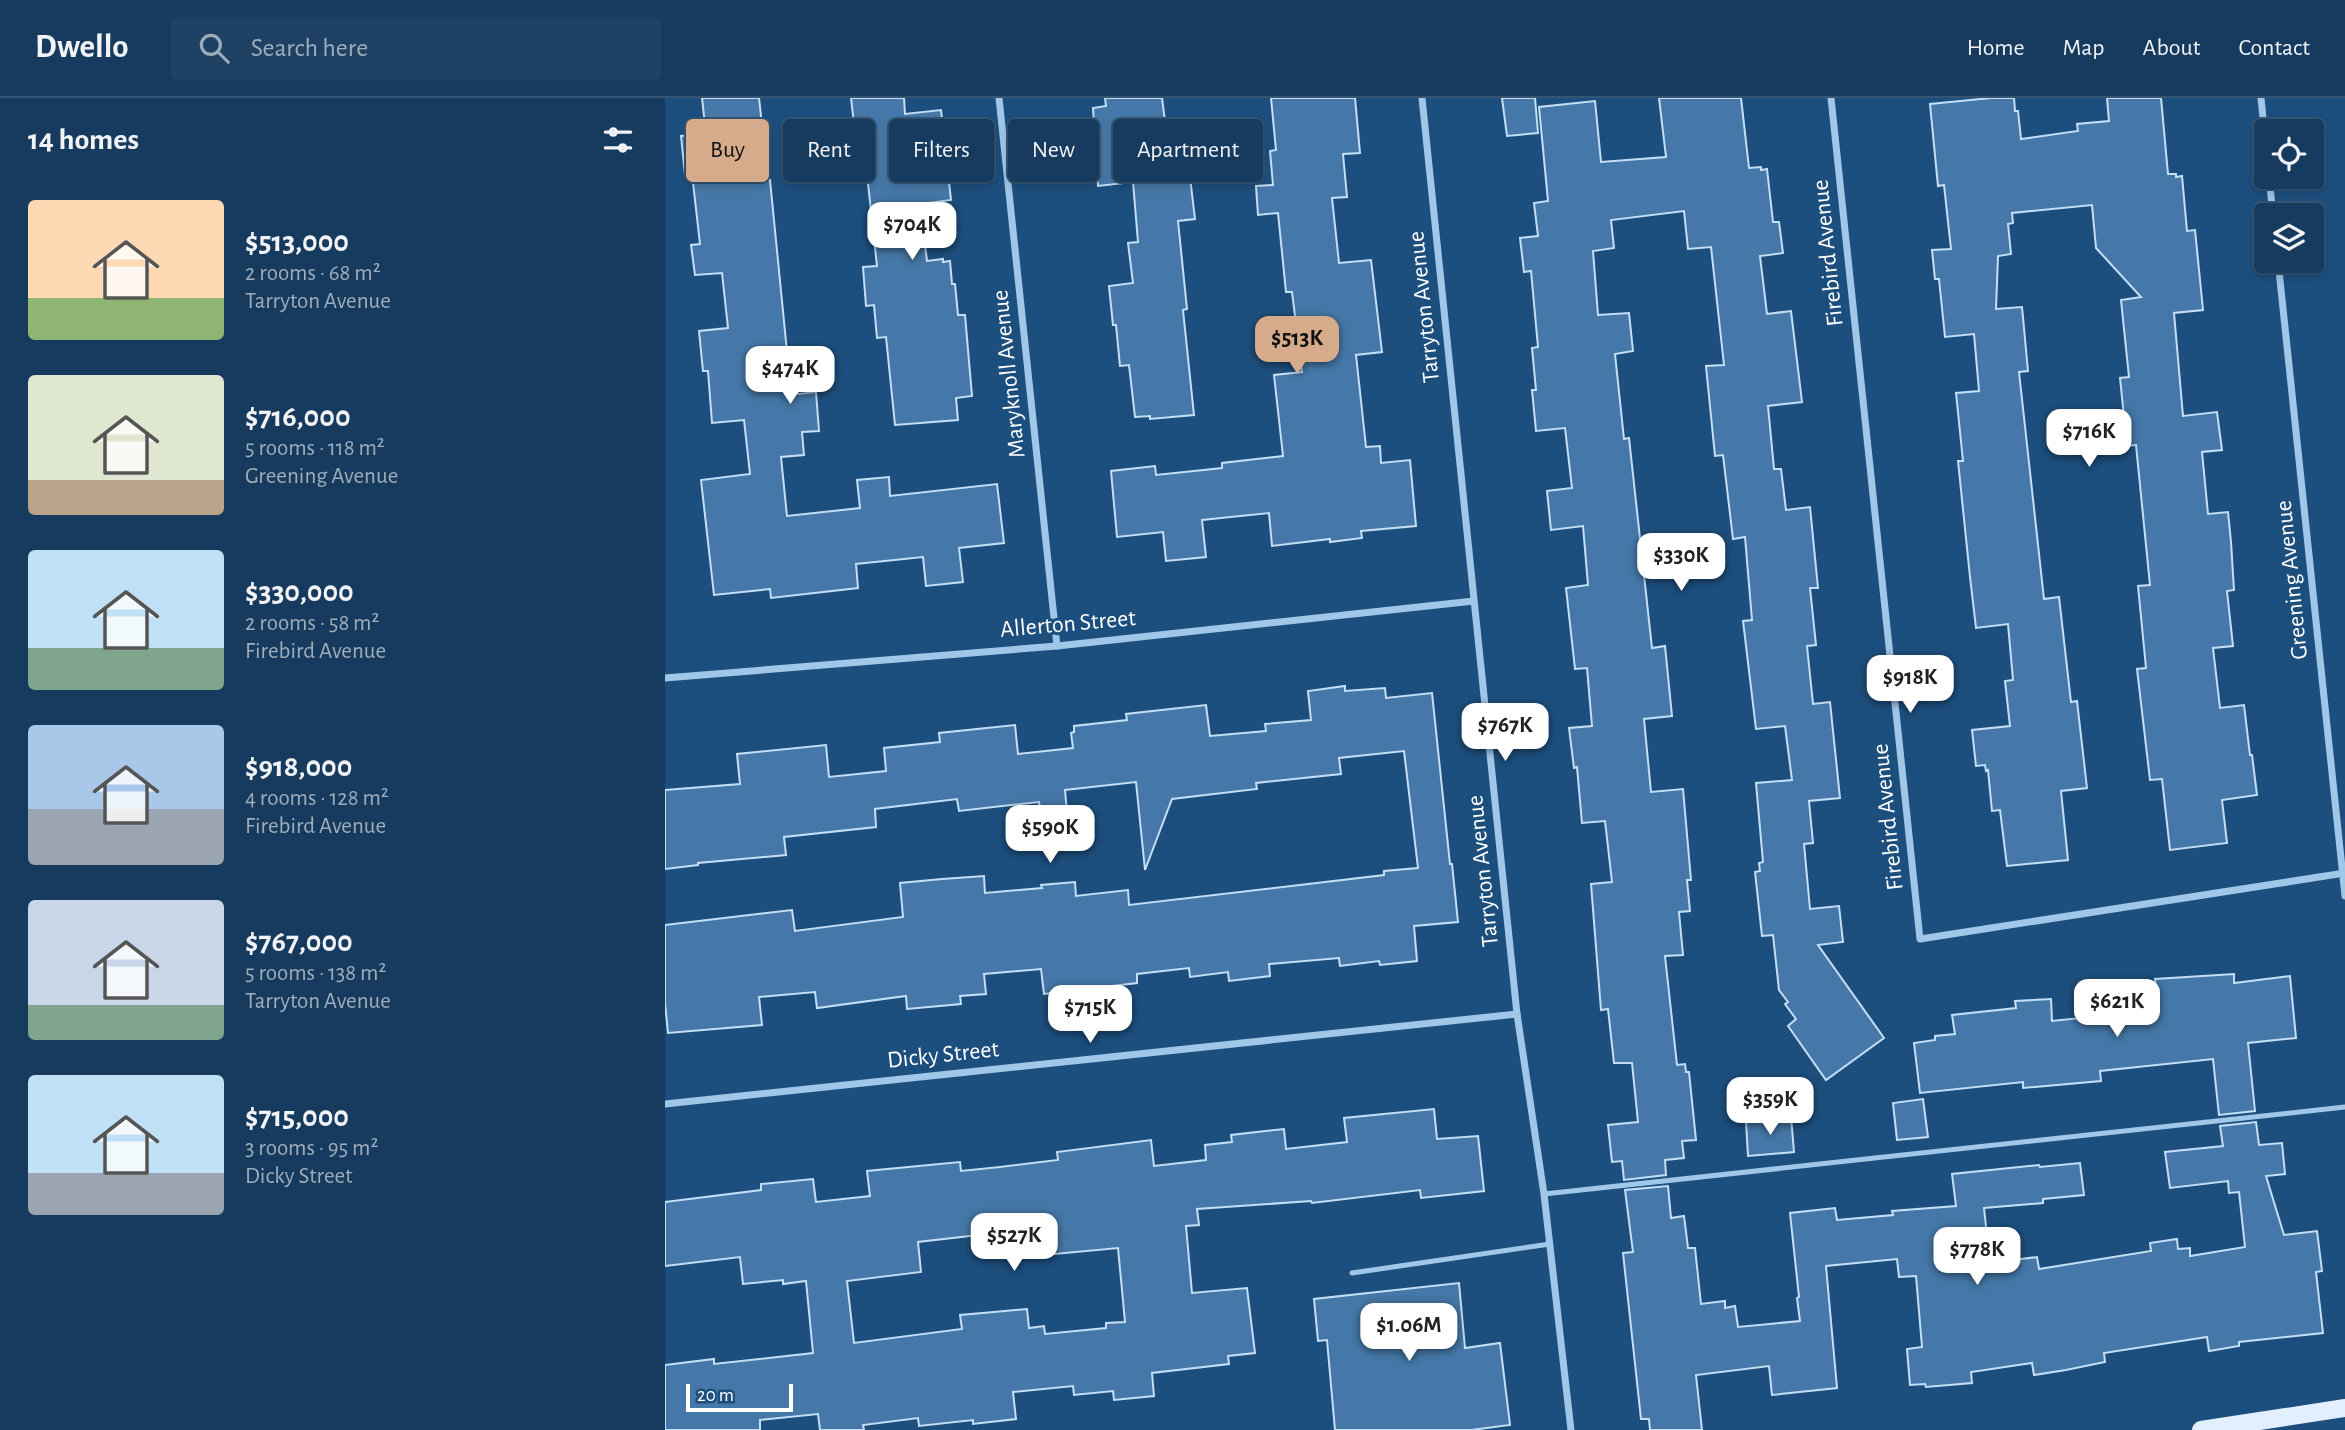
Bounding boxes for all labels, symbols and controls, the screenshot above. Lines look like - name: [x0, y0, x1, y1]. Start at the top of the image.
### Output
- search box: [171, 17, 661, 80]
- icon: search: [195, 29, 233, 67]
- text: Dwello: [35, 31, 129, 64]
- text: Search here: [251, 35, 368, 61]
- text: Home: [1967, 36, 2025, 60]
- text: Map: [2063, 36, 2105, 60]
- text: About: [2143, 36, 2200, 60]
- text: Contact: [2238, 36, 2310, 60]
- chip: Buy: [686, 119, 769, 182]
- chip: Rent: [783, 119, 875, 182]
- chip: Filters: [889, 119, 994, 182]
- chip: New: [1008, 119, 1099, 182]
- chip: Apartment: [1113, 119, 1263, 182]
- map controls: [2254, 119, 2324, 273]
- button: locate: [2254, 119, 2324, 189]
- icon: filters: [599, 121, 637, 159]
- text: 14 homes: [28, 125, 139, 155]
- street label: Firebird Avenue: [1808, 179, 1848, 327]
- pin: $704K: [863, 202, 961, 262]
- button: layers: [2254, 203, 2324, 273]
- text: $704K: [883, 213, 941, 236]
- text: $513,000: [245, 227, 349, 257]
- icon: home: [84, 228, 168, 312]
- street label: Tarryton Avenue: [1404, 230, 1444, 384]
- text: 2 rooms · 68 m²: [245, 262, 381, 285]
- street label: Maryknoll Avenue: [988, 289, 1030, 459]
- text: Tarryton Avenue: [245, 290, 391, 313]
- pin: $513K: [1248, 316, 1346, 376]
- text: $513K: [1271, 327, 1323, 350]
- pin: $474K: [741, 346, 839, 406]
- text: $474K: [762, 357, 818, 380]
- text: $716,000: [245, 402, 351, 432]
- icon: home: [84, 403, 168, 487]
- pin: $716K: [2040, 410, 2138, 469]
- text: $716K: [2062, 420, 2116, 443]
- text: 5 rooms · 118 m²: [245, 437, 385, 460]
- text: Greening Avenue: [245, 465, 398, 488]
- street label: Greening Avenue: [2272, 499, 2312, 661]
- pin: $330K: [1632, 533, 1730, 593]
- text: $330K: [1653, 544, 1709, 567]
- text: $330,000: [245, 577, 354, 607]
- icon: home: [84, 578, 168, 662]
- street label: Allerton Street: [999, 606, 1137, 642]
- text: 2 rooms · 58 m²: [245, 612, 380, 635]
- text: Firebird Avenue: [245, 640, 386, 663]
- pin: $918K: [1861, 656, 1959, 715]
- text: $918K: [1883, 666, 1937, 689]
- pin: $767K: [1456, 704, 1554, 763]
- text: $767K: [1478, 714, 1532, 737]
- street label: Firebird Avenue: [1868, 743, 1908, 891]
- text: $918,000: [245, 752, 352, 782]
- icon: home: [84, 753, 168, 837]
- text: 4 rooms · 128 m²: [245, 787, 389, 810]
- street label: Tarryton Avenue: [1463, 794, 1503, 948]
- pin: $590K: [1001, 806, 1099, 865]
- text: Firebird Avenue: [245, 815, 386, 838]
- text: $590K: [1022, 816, 1078, 839]
- text: $767,000: [245, 927, 353, 957]
- icon: home: [84, 928, 168, 1012]
- text: 5 rooms · 138 m²: [245, 962, 386, 985]
- pin: $621K: [2068, 979, 2166, 1039]
- pin: $715K: [1041, 986, 1139, 1045]
- text: Tarryton Avenue: [245, 990, 391, 1013]
- text: $621K: [2090, 990, 2144, 1013]
- text: $715K: [1064, 996, 1116, 1019]
- street label: Dicky Street: [886, 1037, 1000, 1073]
- pin: $359K: [1721, 1077, 1819, 1137]
- text: $359K: [1743, 1088, 1797, 1111]
- text: $715,000: [245, 1102, 349, 1132]
- icon: home: [84, 1103, 168, 1187]
- text: 3 rooms · 95 m²: [245, 1137, 378, 1160]
- text: Dicky Street: [245, 1165, 353, 1188]
- pin: $527K: [965, 1214, 1063, 1273]
- text: $527K: [987, 1224, 1041, 1247]
- pin: $778K: [1928, 1228, 2026, 1287]
- text: $778K: [1950, 1238, 2005, 1261]
- pin: $1.06M: [1352, 1304, 1466, 1363]
- text: $1.06M: [1376, 1314, 1442, 1337]
- scale bar: [686, 1381, 793, 1413]
- text: 20 m: [697, 1386, 734, 1405]

